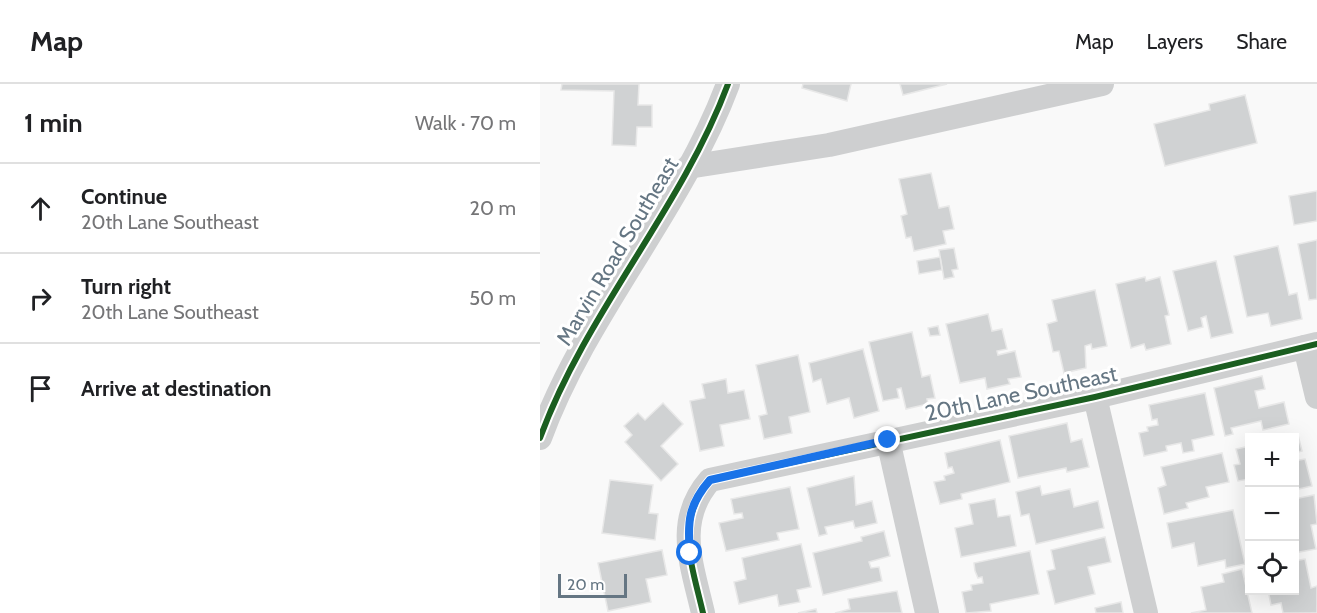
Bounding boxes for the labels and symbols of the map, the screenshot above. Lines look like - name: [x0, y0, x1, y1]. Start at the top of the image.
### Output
- street label: Marvin Road Southeast: [551, 152, 685, 350]
- street label: 20th Lane Southeast: [923, 360, 1120, 427]
- route end: [874, 426, 900, 452]
- route start: [676, 539, 702, 565]
- scale bar: [558, 571, 627, 598]

